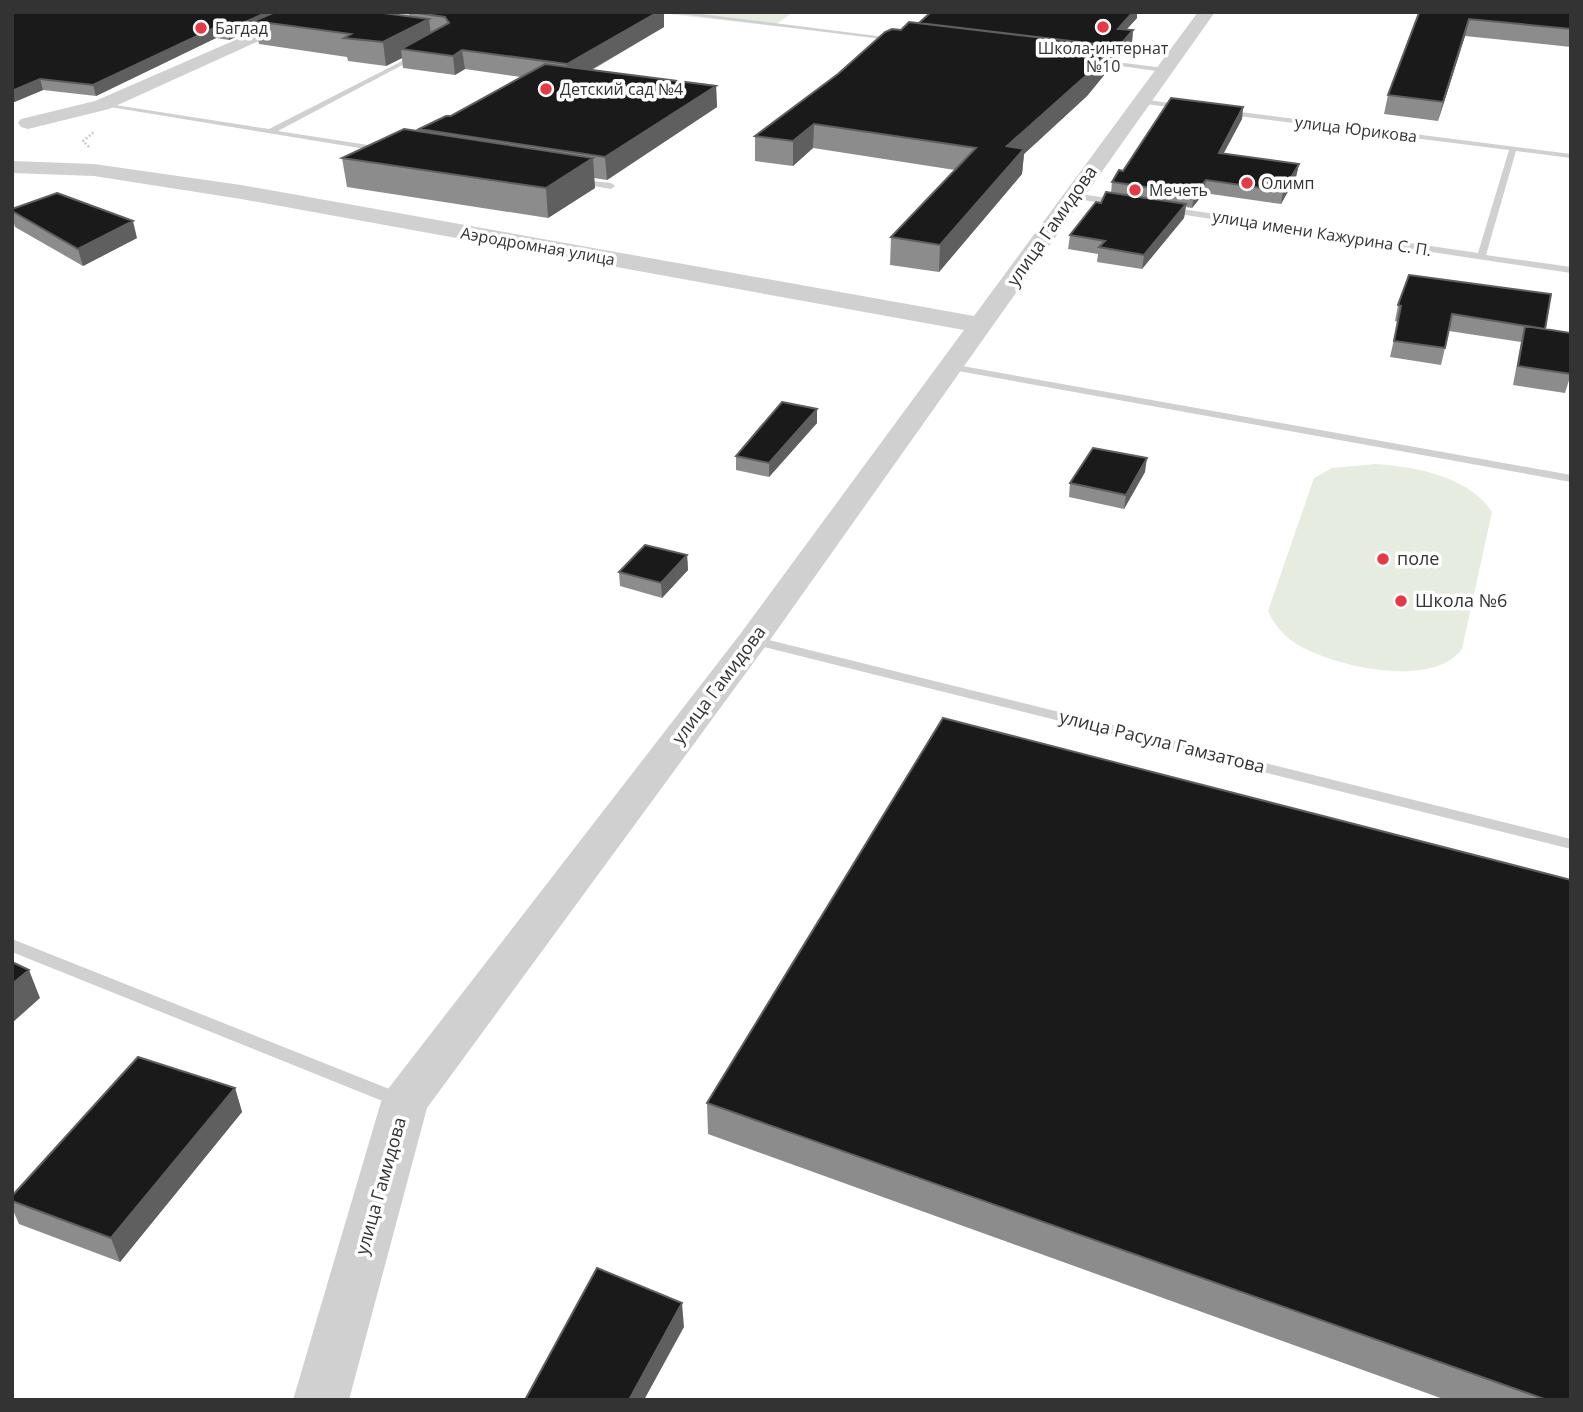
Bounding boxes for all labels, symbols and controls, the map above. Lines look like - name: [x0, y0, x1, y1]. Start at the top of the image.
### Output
- place label: Багдад: [215, 17, 268, 39]
- marker: Школа-интернат №10: [1095, 19, 1111, 35]
- marker: Багдад: [193, 20, 209, 36]
- place label: Школа-интернат №10: [1038, 37, 1169, 77]
- place label: Детский сад №4: [560, 78, 683, 100]
- marker: Детский сад №4: [538, 81, 554, 97]
- street label: улица Юрикова: [1294, 111, 1418, 147]
- street label: улица Гамидова: [1001, 160, 1102, 291]
- place label: Олимп: [1261, 172, 1314, 194]
- marker: Олимп: [1239, 175, 1255, 191]
- place label: Мечеть: [1149, 179, 1208, 201]
- marker: Мечеть: [1127, 182, 1143, 198]
- street label: улица имени Кажурина С. П.: [1211, 205, 1433, 261]
- street label: Аэродромная улица: [459, 222, 617, 270]
- place label: поле: [1397, 546, 1439, 570]
- marker: поле: [1375, 551, 1391, 567]
- place label: Школа №6: [1415, 588, 1507, 612]
- marker: Школа №6: [1393, 593, 1409, 609]
- street label: улица Гамидова: [666, 620, 771, 748]
- street label: улица Расула Гамзатова: [1057, 704, 1268, 778]
- street label: улица Гамидова: [349, 1114, 411, 1257]

